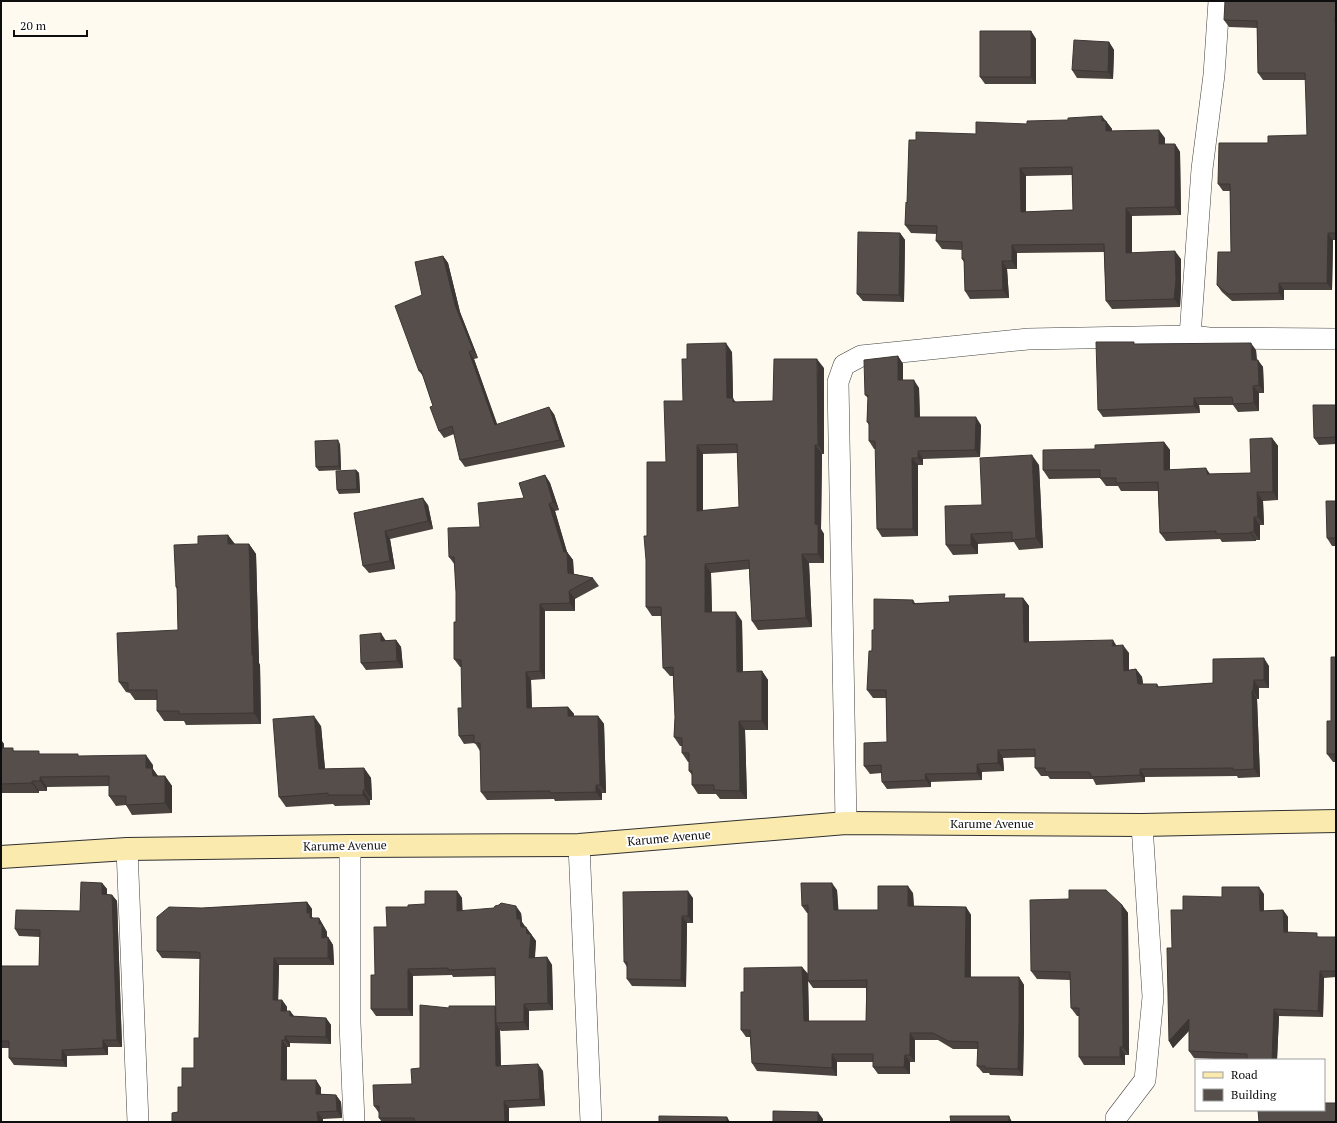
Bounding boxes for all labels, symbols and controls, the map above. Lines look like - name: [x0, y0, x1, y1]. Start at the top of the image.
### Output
- scale bar: [14, 12, 87, 38]
- text: 20 m: [20, 18, 47, 33]
- street label: Karume Avenue: [950, 816, 1034, 831]
- street label: Karume Avenue: [627, 826, 711, 849]
- street label: Karume Avenue: [303, 837, 387, 854]
- legend: [1195, 1059, 1325, 1111]
- text: Road: [1231, 1067, 1258, 1082]
- text: Building: [1231, 1087, 1277, 1102]

